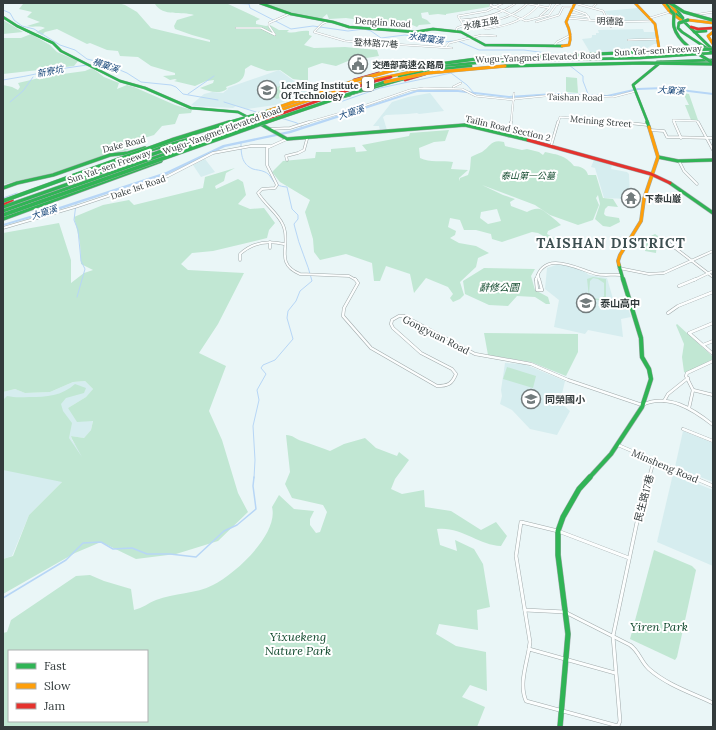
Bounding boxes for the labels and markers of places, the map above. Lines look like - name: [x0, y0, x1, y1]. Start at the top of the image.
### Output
- public building icon: 交通部高速公路局: [347, 53, 369, 75]
- place label: 交通部高速公路局: [372, 59, 444, 70]
- school or university icon: LeeMing Institute Of Technology: [256, 79, 278, 101]
- place label: LeeMing Institute Of Technology: [281, 80, 359, 101]
- temple icon: 下泰山巖: [620, 187, 642, 209]
- place label: 下泰山巖: [645, 193, 681, 204]
- school or university icon: 泰山高中: [575, 292, 597, 314]
- place label: 泰山高中: [600, 297, 640, 310]
- school or university icon: 同榮國小: [520, 388, 542, 410]
- place label: 同榮國小: [545, 393, 586, 406]

